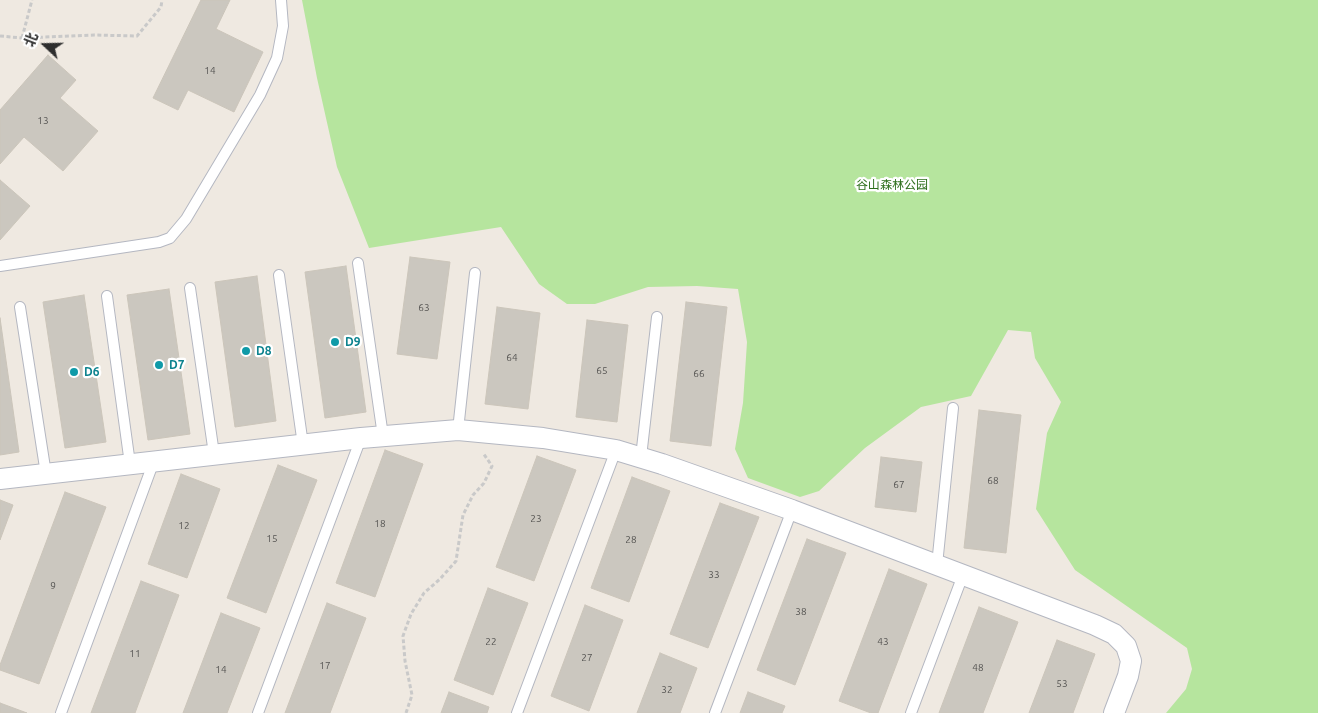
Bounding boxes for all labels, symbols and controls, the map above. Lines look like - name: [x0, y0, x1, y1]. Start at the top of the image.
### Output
- north arrow: [20, 20, 70, 70]
- text: 北: [21, 30, 41, 49]
- house number: 14: [204, 65, 216, 77]
- house number: 13: [37, 115, 49, 127]
- park label: 谷山森林公园: [856, 178, 928, 192]
- house number: 63: [418, 302, 430, 314]
- place label: D9: [345, 335, 361, 349]
- marker: D9: [329, 336, 341, 348]
- place label: D8: [256, 344, 272, 358]
- marker: D8: [240, 345, 252, 357]
- house number: 64: [506, 352, 518, 364]
- place label: D7: [169, 358, 185, 372]
- marker: D7: [153, 359, 165, 371]
- place label: D6: [84, 365, 100, 379]
- house number: 65: [596, 365, 608, 377]
- marker: D6: [68, 366, 80, 378]
- house number: 66: [693, 368, 705, 380]
- house number: 68: [987, 475, 999, 487]
- house number: 67: [893, 479, 905, 491]
- house number: 23: [530, 513, 542, 525]
- house number: 18: [374, 518, 386, 530]
- house number: 12: [178, 520, 190, 532]
- house number: 15: [266, 533, 278, 545]
- house number: 28: [625, 534, 637, 546]
- house number: 33: [708, 569, 720, 581]
- house number: 9: [50, 580, 56, 592]
- house number: 38: [795, 606, 807, 618]
- house number: 22: [485, 636, 497, 648]
- house number: 43: [877, 636, 889, 648]
- house number: 11: [129, 648, 141, 660]
- house number: 27: [581, 652, 593, 664]
- house number: 17: [319, 660, 331, 672]
- house number: 48: [972, 662, 984, 674]
- house number: 14: [215, 664, 227, 676]
- house number: 53: [1056, 678, 1068, 690]
- house number: 32: [661, 684, 673, 696]

